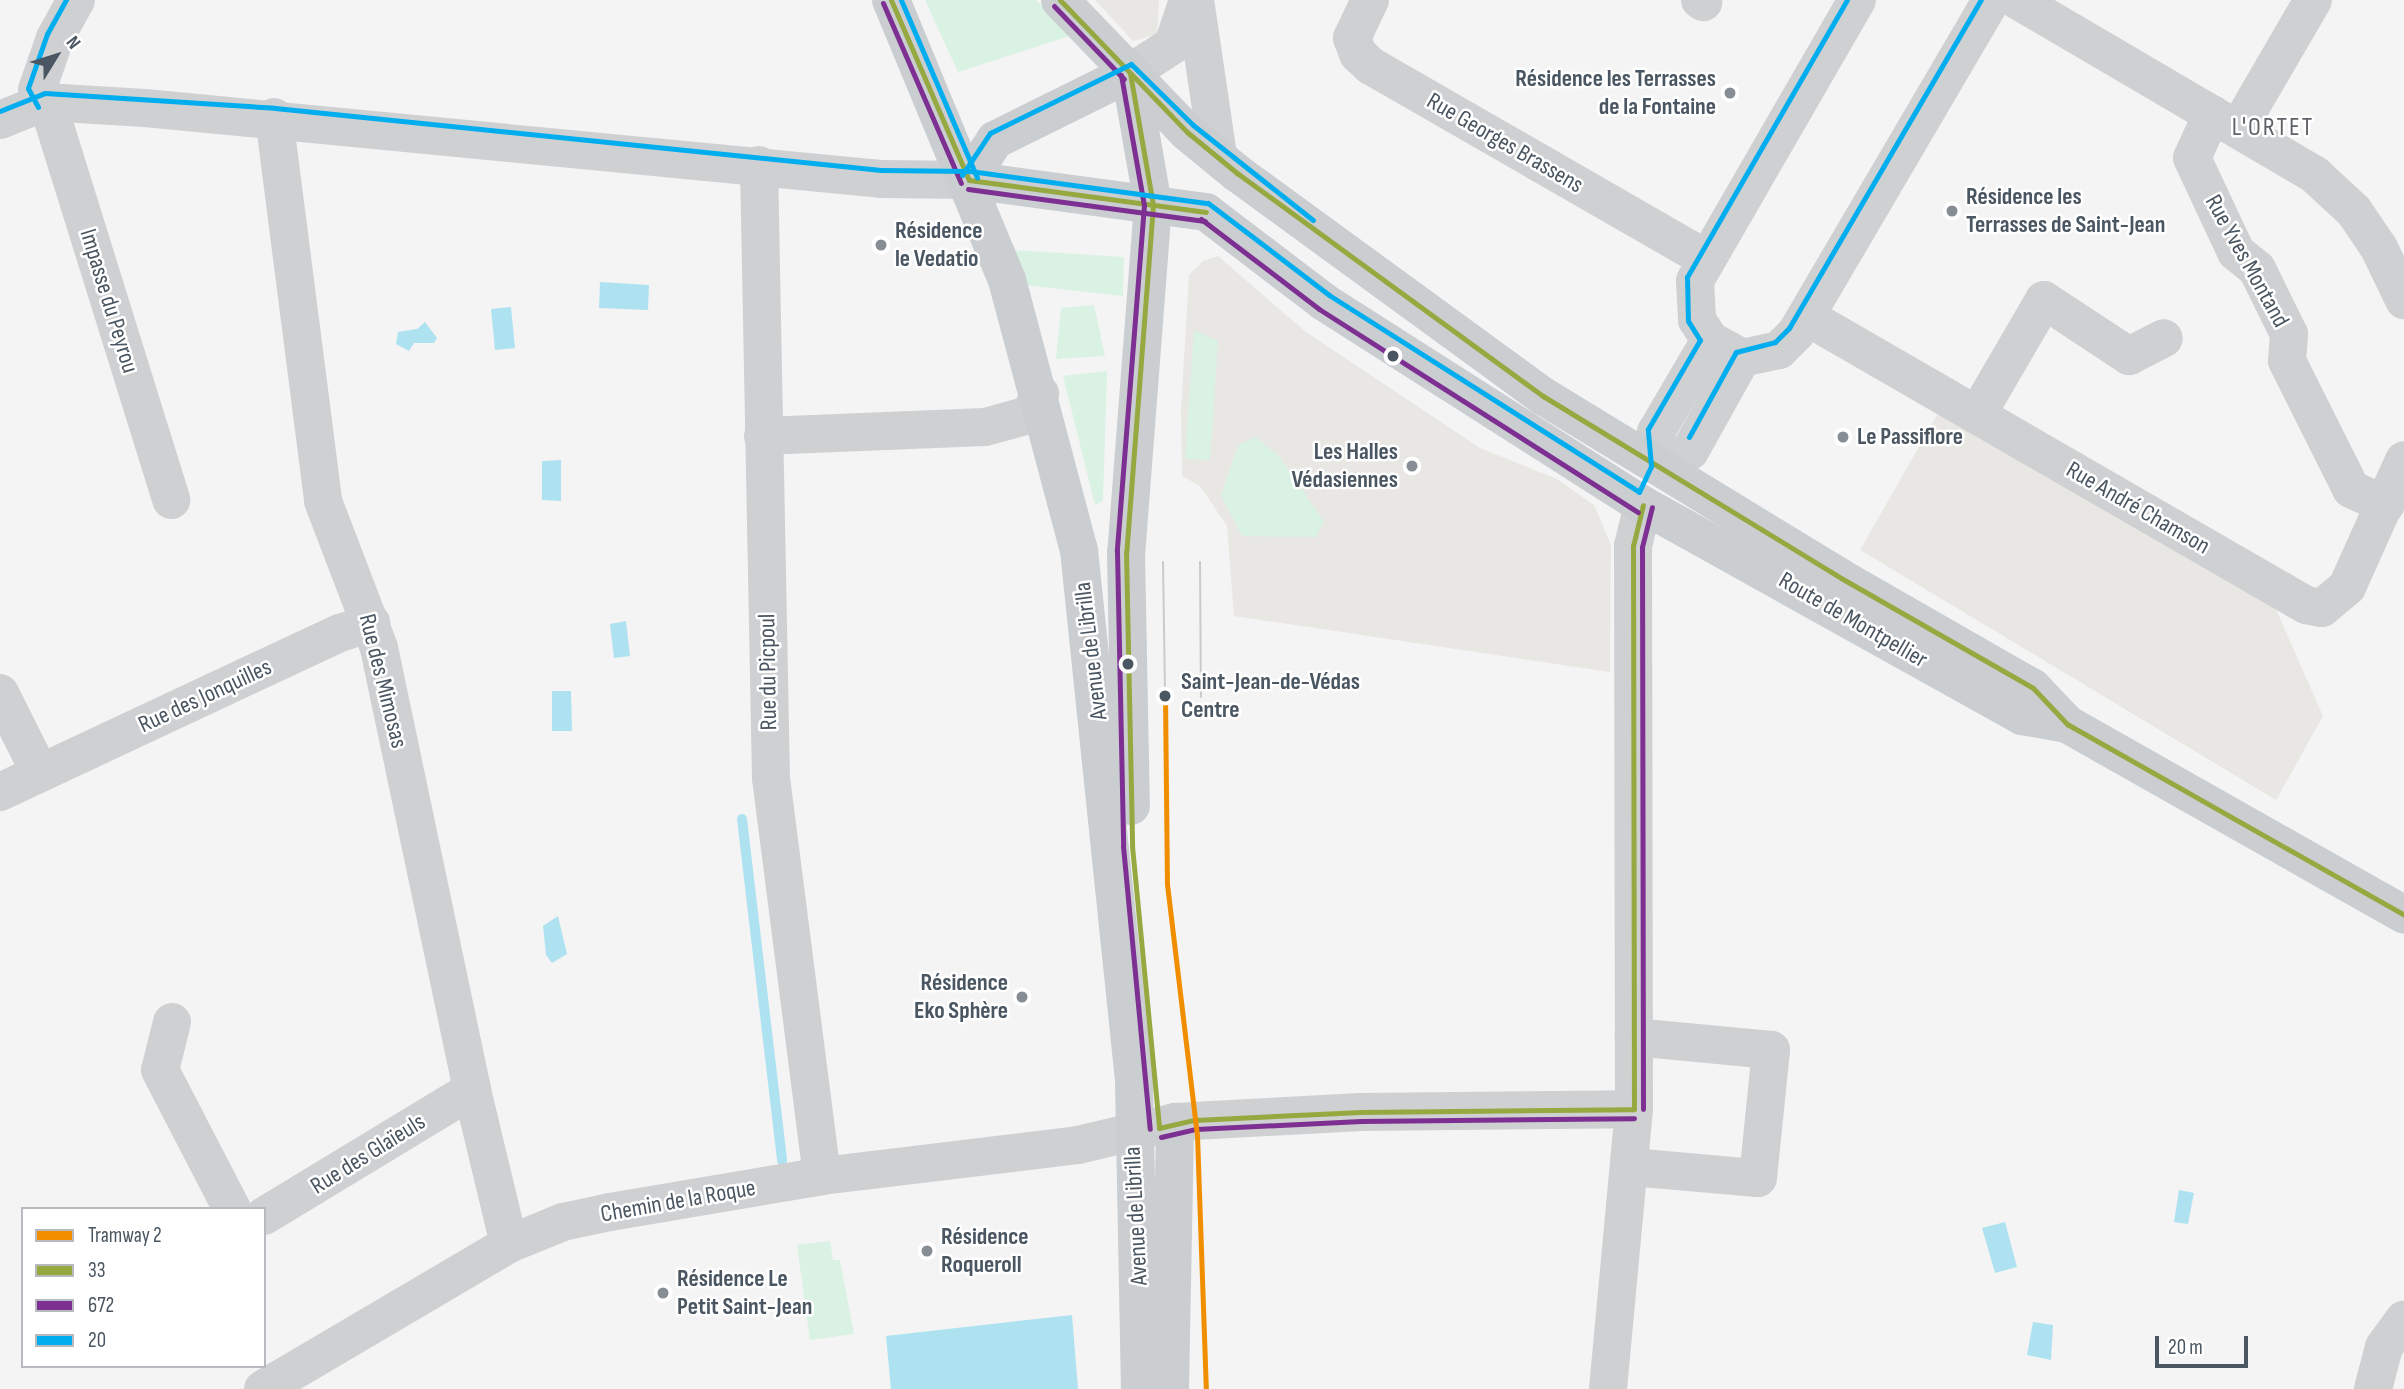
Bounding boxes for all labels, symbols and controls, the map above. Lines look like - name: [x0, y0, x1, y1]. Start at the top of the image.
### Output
- north arrow: [21, 21, 91, 91]
- text: N: [61, 32, 85, 54]
- place label: Résidence les Terrasses de la Fontaine: [1515, 65, 1716, 121]
- marker: Résidence les Terrasses de la Fontaine: [1722, 85, 1738, 101]
- street label: Rue Georges Brassens: [1422, 87, 1588, 199]
- district label: L'ORTET: [2233, 112, 2313, 144]
- place label: Résidence les Terrasses de Saint-Jean: [1966, 183, 2165, 239]
- street label: Rue Yves Montand: [2199, 190, 2295, 332]
- marker: Résidence les Terrasses de Saint-Jean: [1944, 203, 1960, 219]
- place label: Résidence le Vedatio: [895, 217, 983, 273]
- street label: Impasse du Peyrou: [73, 226, 145, 376]
- marker: Résidence le Vedatio: [873, 237, 889, 253]
- unlabelled marker: [1386, 349, 1400, 363]
- place label: Le Passiflore: [1857, 423, 1963, 451]
- marker: Le Passiflore: [1835, 429, 1851, 445]
- place label: Les Halles Védasiennes: [1291, 438, 1398, 494]
- street label: Rue André Chamson: [2061, 455, 2215, 561]
- marker: Les Halles Védasiennes: [1404, 458, 1420, 474]
- street label: Route de Montpellier: [1774, 566, 1932, 674]
- street label: Avenue de Librilla: [1068, 580, 1114, 722]
- street label: Rue des Mimosas: [352, 611, 414, 751]
- street label: Rue du Picpoul: [753, 613, 783, 731]
- street label: Rue des Jonquilles: [134, 653, 276, 739]
- unlabelled marker: [1121, 657, 1135, 671]
- place label: Saint-Jean-de-Védas Centre: [1181, 668, 1360, 724]
- marker: Saint-Jean-de-Védas Centre: [1155, 686, 1175, 706]
- place label: Résidence Eko Sphère: [914, 969, 1008, 1025]
- marker: Résidence Eko Sphère: [1014, 989, 1030, 1005]
- street label: Rue des Glaïeuls: [305, 1107, 431, 1201]
- street label: Avenue de Librilla: [1118, 1146, 1154, 1286]
- street label: Chemin de la Roque: [598, 1173, 758, 1229]
- legend: [21, 1207, 266, 1368]
- text: Tramway 2: [88, 1223, 162, 1248]
- place label: Résidence Roqueroll: [941, 1223, 1029, 1279]
- marker: Résidence Roqueroll: [919, 1243, 935, 1259]
- text: 33: [88, 1258, 106, 1283]
- place label: Résidence Le Petit Saint-Jean: [677, 1265, 812, 1321]
- marker: Résidence Le Petit Saint-Jean: [655, 1285, 671, 1301]
- text: 672: [88, 1293, 114, 1318]
- scale bar: [2159, 1322, 2252, 1366]
- text: 20: [88, 1328, 106, 1353]
- text: 20 m: [2168, 1335, 2203, 1360]

